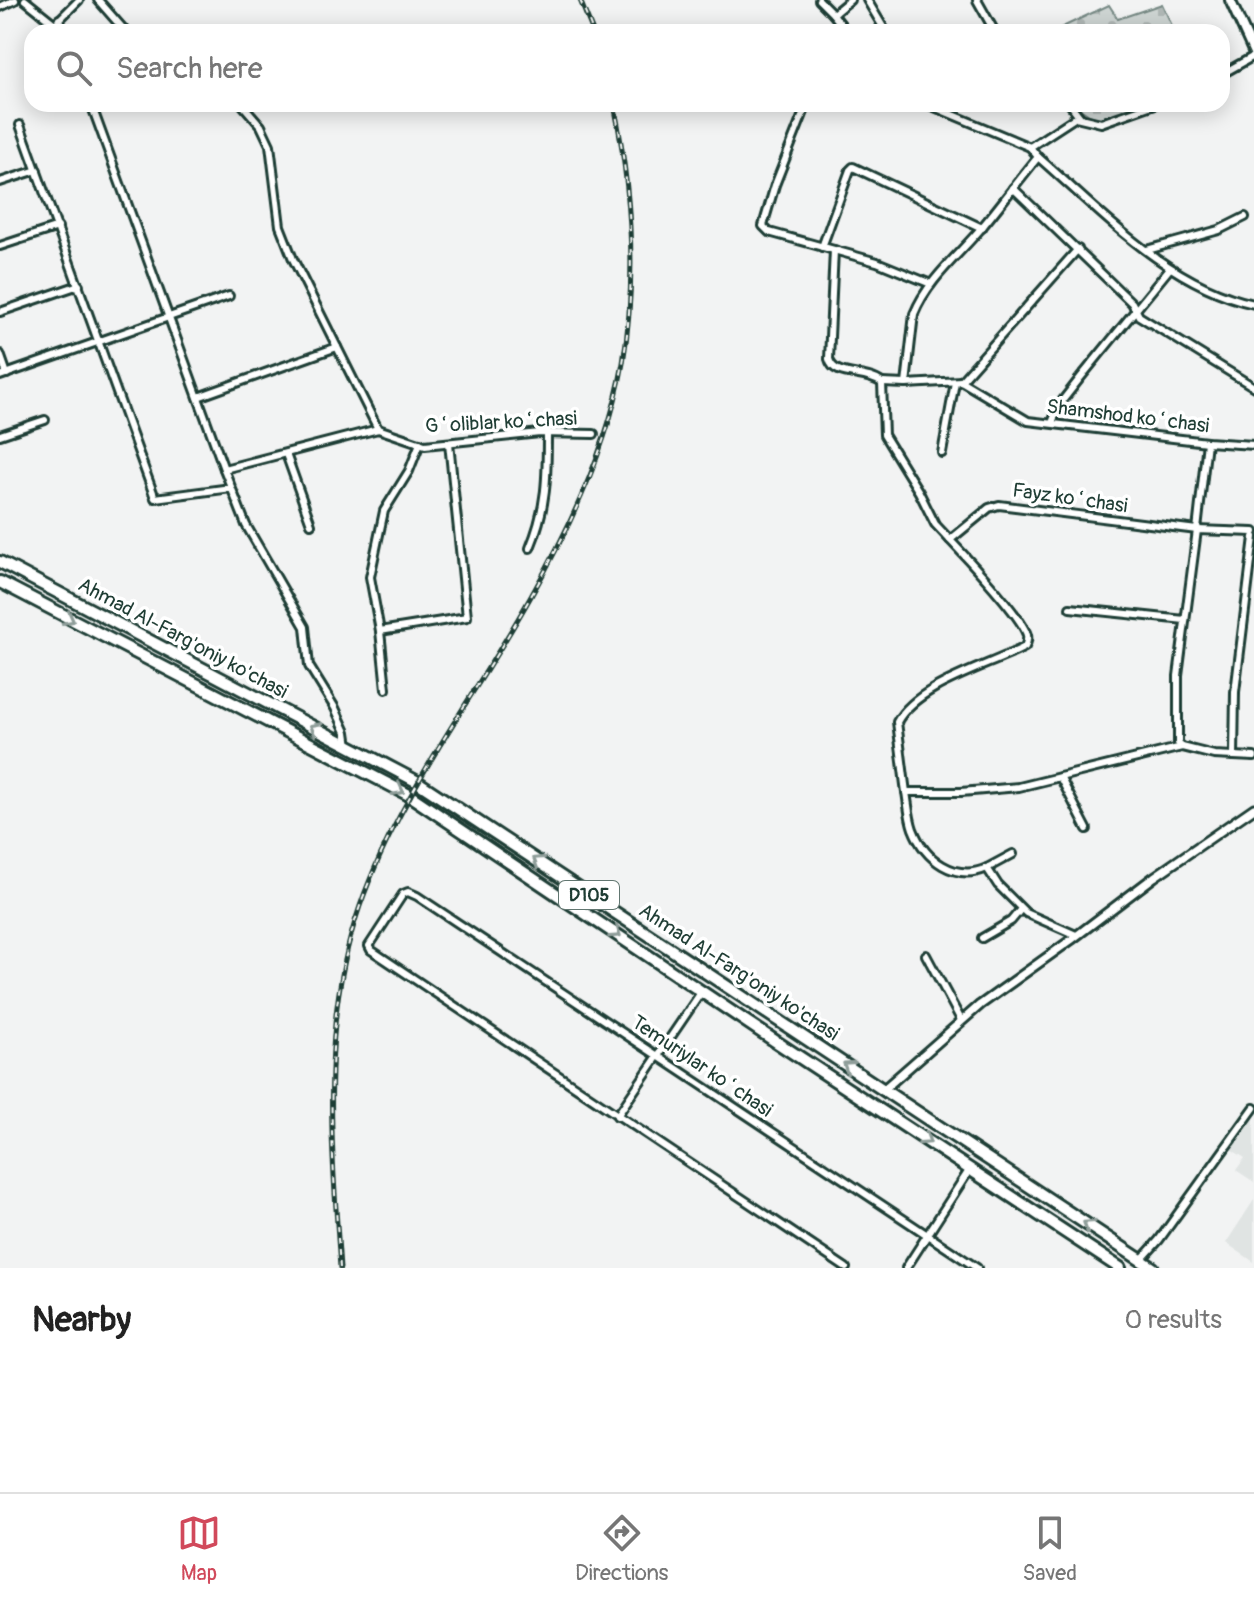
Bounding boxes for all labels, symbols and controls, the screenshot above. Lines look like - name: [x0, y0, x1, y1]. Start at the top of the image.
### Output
- search box: [24, 24, 1230, 112]
- icon: search: [52, 46, 96, 90]
- text: Search here: [116, 50, 263, 87]
- street label: Shamshod koʻchasi: [1045, 394, 1211, 438]
- street label: Gʻoliblar koʻchasi: [424, 406, 578, 438]
- street label: Fayz koʻchasi: [1011, 478, 1129, 518]
- street label: Ahmad Al-Farg'oniy ko'chasi: [74, 572, 292, 704]
- one-way arrow: [61, 609, 75, 624]
- one-way arrow: [308, 723, 323, 738]
- one-way arrow: [391, 780, 405, 796]
- one-way arrow: [532, 856, 547, 871]
- road number: D105: [559, 881, 619, 909]
- street label: Ahmad Al-Farg'oniy ko'chasi: [634, 898, 844, 1046]
- one-way arrow: [607, 924, 622, 939]
- street label: Temuriylar koʻchasi: [627, 1010, 777, 1122]
- one-way arrow: [843, 1061, 857, 1076]
- one-way arrow: [917, 1130, 931, 1145]
- one-way arrow: [1083, 1220, 1097, 1235]
- text: Nearby: [32, 1299, 131, 1342]
- text: 0 results: [1125, 1304, 1222, 1336]
- tab: Map: [177, 1511, 221, 1587]
- tab: Directions: [575, 1511, 668, 1587]
- tab: Saved: [1022, 1511, 1077, 1587]

